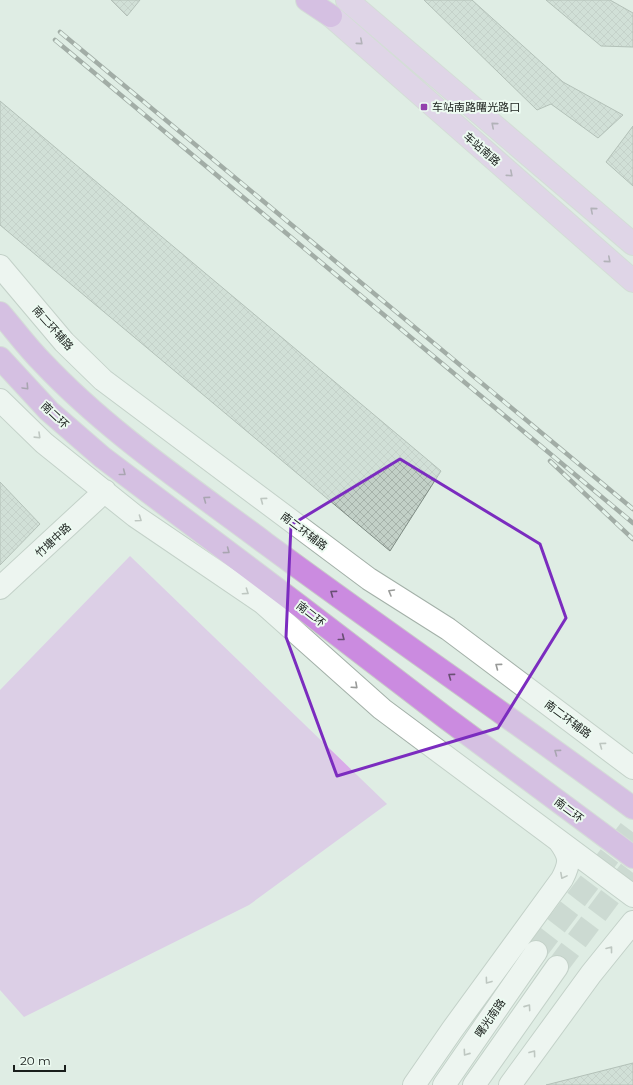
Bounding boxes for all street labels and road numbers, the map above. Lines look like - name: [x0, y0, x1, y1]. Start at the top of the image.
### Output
- street label: 车站南路: [461, 129, 503, 169]
- street label: 南二环辅路: [29, 303, 77, 353]
- street label: 南二环: [38, 399, 72, 431]
- street label: 南二环辅路: [278, 509, 330, 553]
- street label: 竹塘中路: [32, 520, 74, 560]
- street label: 南二环: [294, 598, 328, 630]
- street label: 南二环辅路: [542, 697, 594, 741]
- street label: 南二环: [552, 794, 586, 826]
- street label: 曙光南路: [472, 996, 508, 1040]

